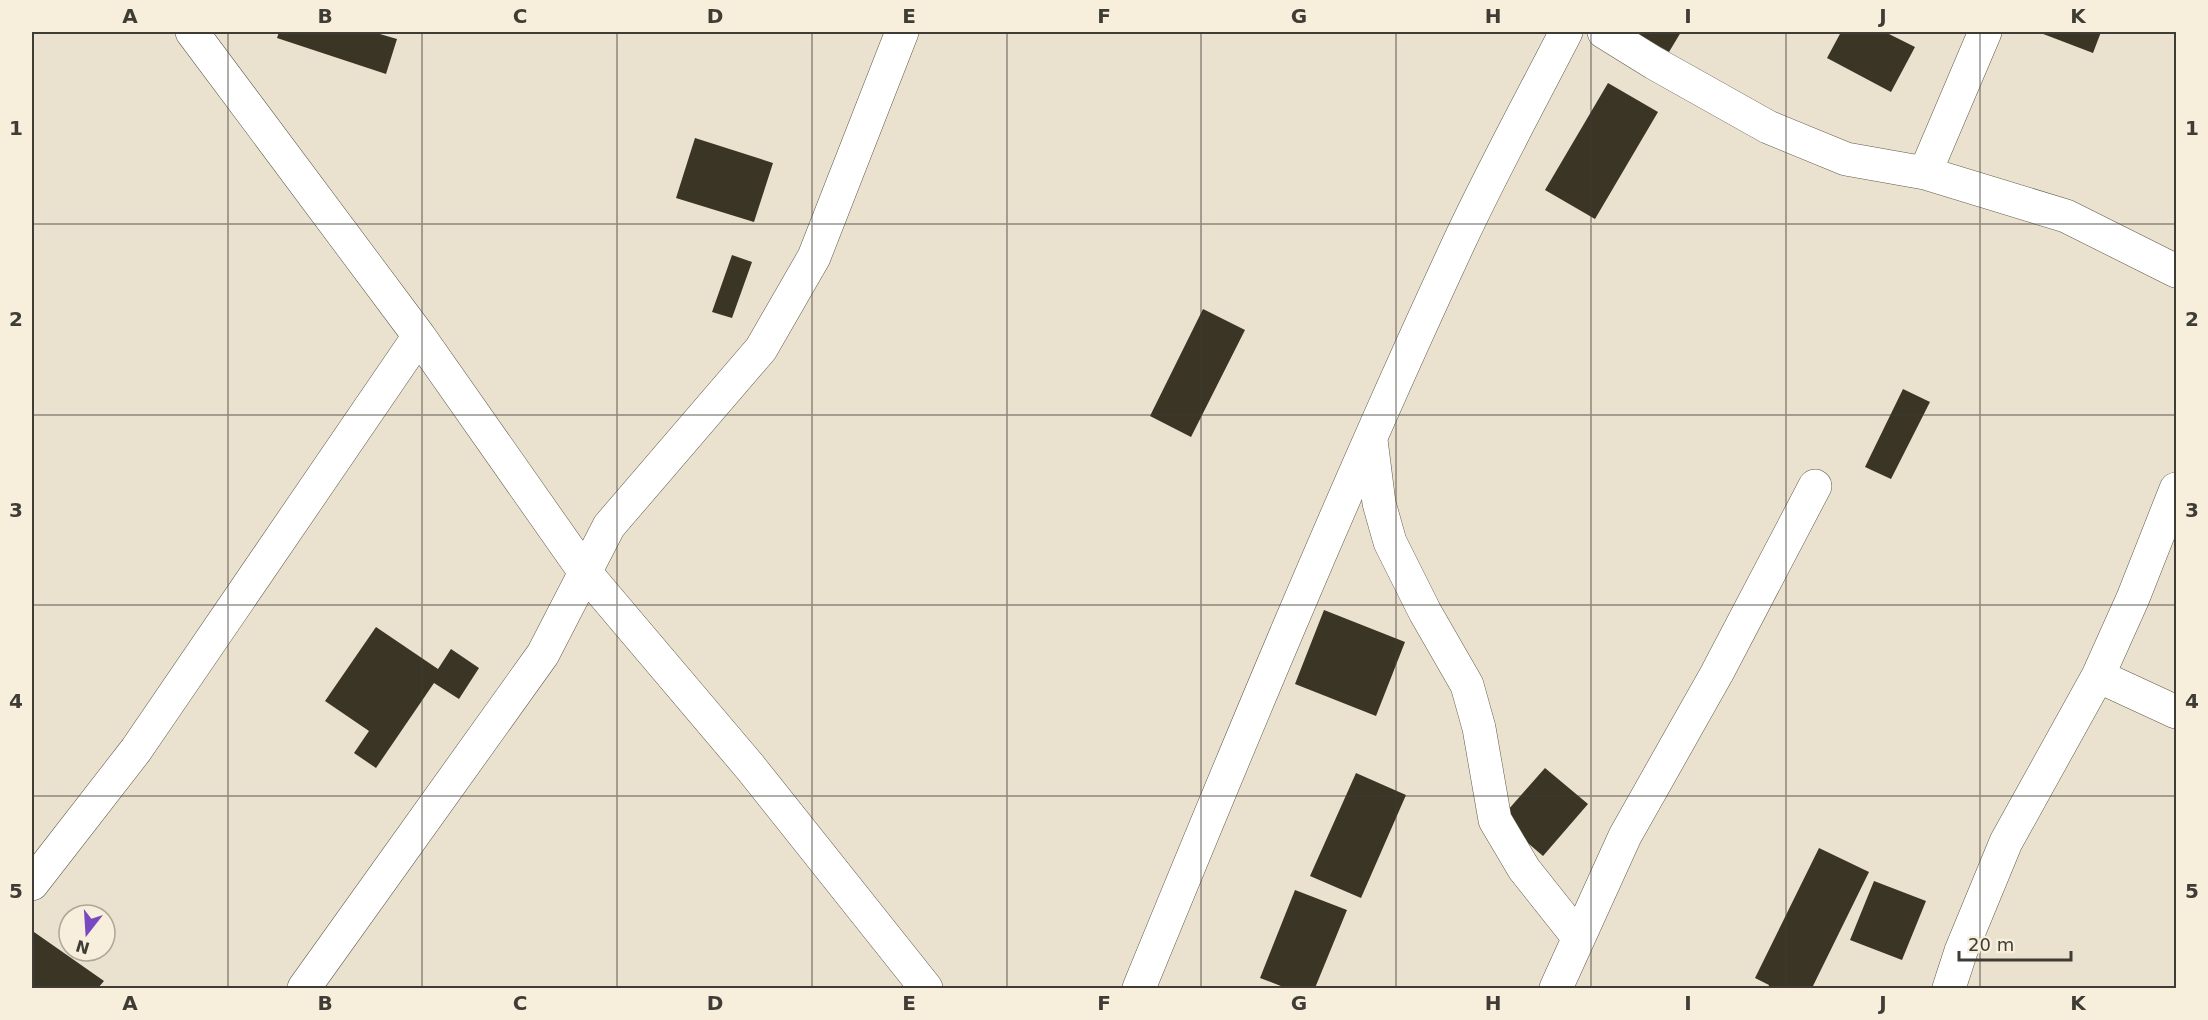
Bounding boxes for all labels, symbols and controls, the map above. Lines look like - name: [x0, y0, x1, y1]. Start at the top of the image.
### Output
- text: A: [122, 4, 138, 28]
- text: B: [317, 4, 333, 28]
- text: C: [513, 4, 527, 28]
- text: D: [707, 4, 723, 28]
- text: E: [902, 4, 916, 28]
- text: F: [1097, 4, 1111, 28]
- text: G: [1291, 4, 1307, 28]
- text: H: [1485, 4, 1501, 28]
- text: I: [1684, 4, 1692, 28]
- text: J: [1877, 4, 1887, 28]
- text: K: [2070, 4, 2087, 28]
- text: 1: [9, 116, 23, 140]
- text: 1: [2185, 116, 2199, 140]
- text: 2: [9, 307, 23, 331]
- text: 2: [2185, 307, 2199, 331]
- text: 3: [9, 498, 23, 522]
- text: 3: [2185, 498, 2199, 522]
- text: 4: [9, 689, 23, 713]
- text: 4: [2185, 689, 2199, 713]
- text: 5: [9, 879, 23, 903]
- text: 5: [2185, 879, 2199, 903]
- north arrow: [57, 903, 117, 963]
- scale bar: [1959, 924, 2072, 962]
- text: 20 m: [1968, 934, 2014, 955]
- text: N: [74, 936, 92, 958]
- text: A: [122, 991, 138, 1015]
- text: B: [317, 991, 333, 1015]
- text: C: [513, 991, 527, 1015]
- text: D: [707, 991, 723, 1015]
- text: E: [902, 991, 916, 1015]
- text: F: [1097, 991, 1111, 1015]
- text: G: [1291, 991, 1307, 1015]
- text: H: [1485, 991, 1501, 1015]
- text: I: [1684, 991, 1692, 1015]
- text: J: [1877, 991, 1887, 1015]
- text: K: [2070, 991, 2087, 1015]

